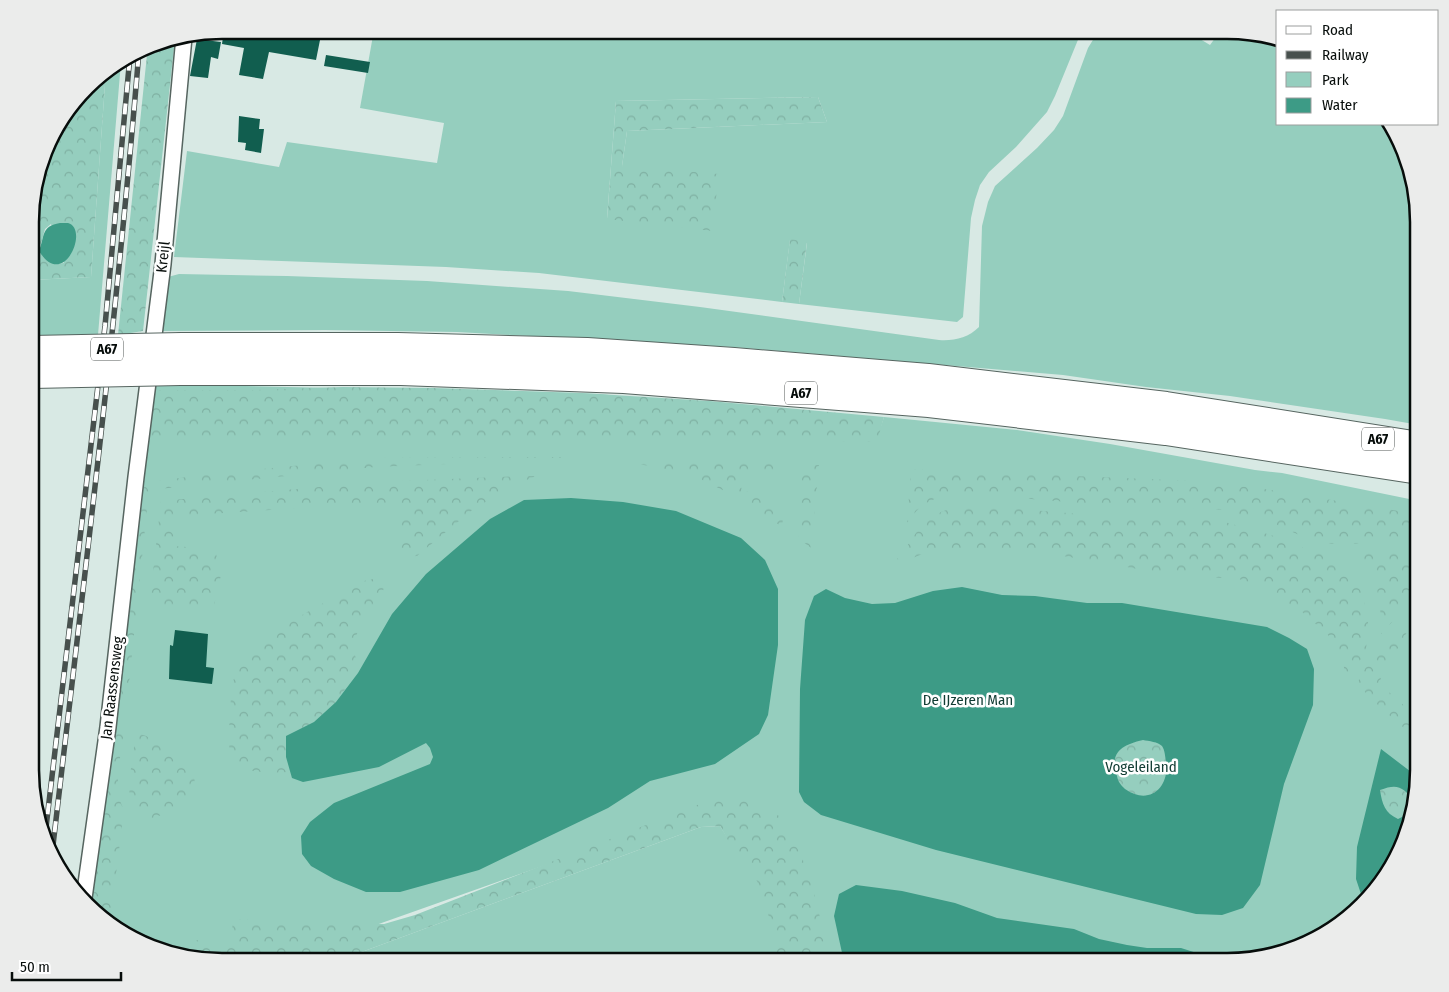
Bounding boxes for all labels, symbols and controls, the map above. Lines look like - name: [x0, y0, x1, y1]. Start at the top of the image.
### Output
- legend: [1276, 10, 1439, 125]
- text: Road: [1322, 21, 1353, 39]
- text: Railway: [1322, 46, 1369, 64]
- text: Park: [1322, 71, 1349, 89]
- text: Water: [1322, 96, 1358, 114]
- street label: Kreijl: [152, 240, 174, 274]
- road number: A67: [91, 338, 123, 360]
- road number: A67: [785, 382, 817, 404]
- road number: A67: [1362, 428, 1394, 450]
- street label: Jan Raassensweg: [97, 635, 127, 741]
- park label: De IJzeren Man: [923, 691, 1013, 709]
- park label: Vogeleiland: [1105, 758, 1177, 776]
- scale bar: [12, 950, 121, 982]
- text: 50 m: [20, 958, 50, 976]

